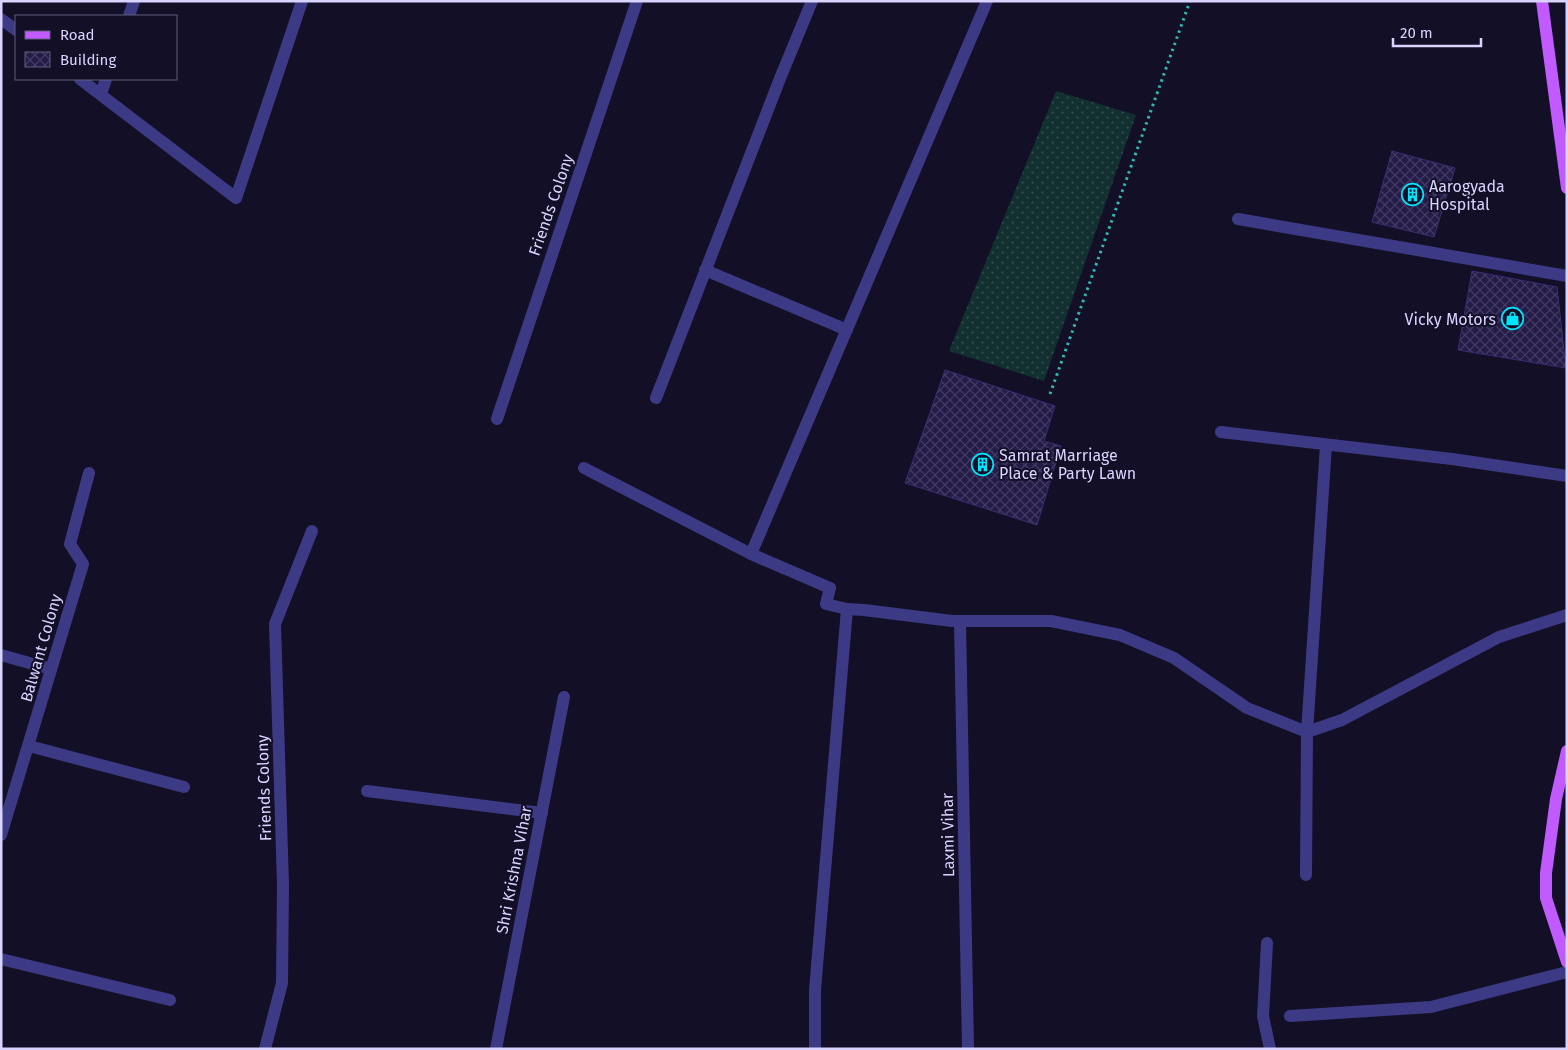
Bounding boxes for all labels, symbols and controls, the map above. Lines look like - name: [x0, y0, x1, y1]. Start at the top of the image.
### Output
- legend: [15, 15, 178, 80]
- scale bar: [1393, 15, 1480, 47]
- text: 20 m: [1400, 24, 1433, 42]
- text: Road: [60, 26, 95, 44]
- text: Building: [60, 51, 116, 69]
- street label: Friends Colony: [525, 151, 577, 258]
- place label: Aarogyada Hospital: [1429, 177, 1505, 214]
- building icon: Aarogyada Hospital: [1401, 183, 1425, 207]
- shop icon: Vicky Motors: [1500, 307, 1524, 331]
- place label: Vicky Motors: [1405, 310, 1496, 329]
- place label: Samrat Marriage Place & Party Lawn: [999, 446, 1136, 483]
- building icon: Samrat Marriage Place & Party Lawn: [971, 452, 995, 476]
- street label: Balwant Colony: [17, 592, 66, 704]
- street label: Friends Colony: [253, 734, 275, 842]
- street label: Laxmi Vihar: [938, 792, 958, 877]
- street label: Shri Krishna Vihar: [492, 804, 536, 936]

